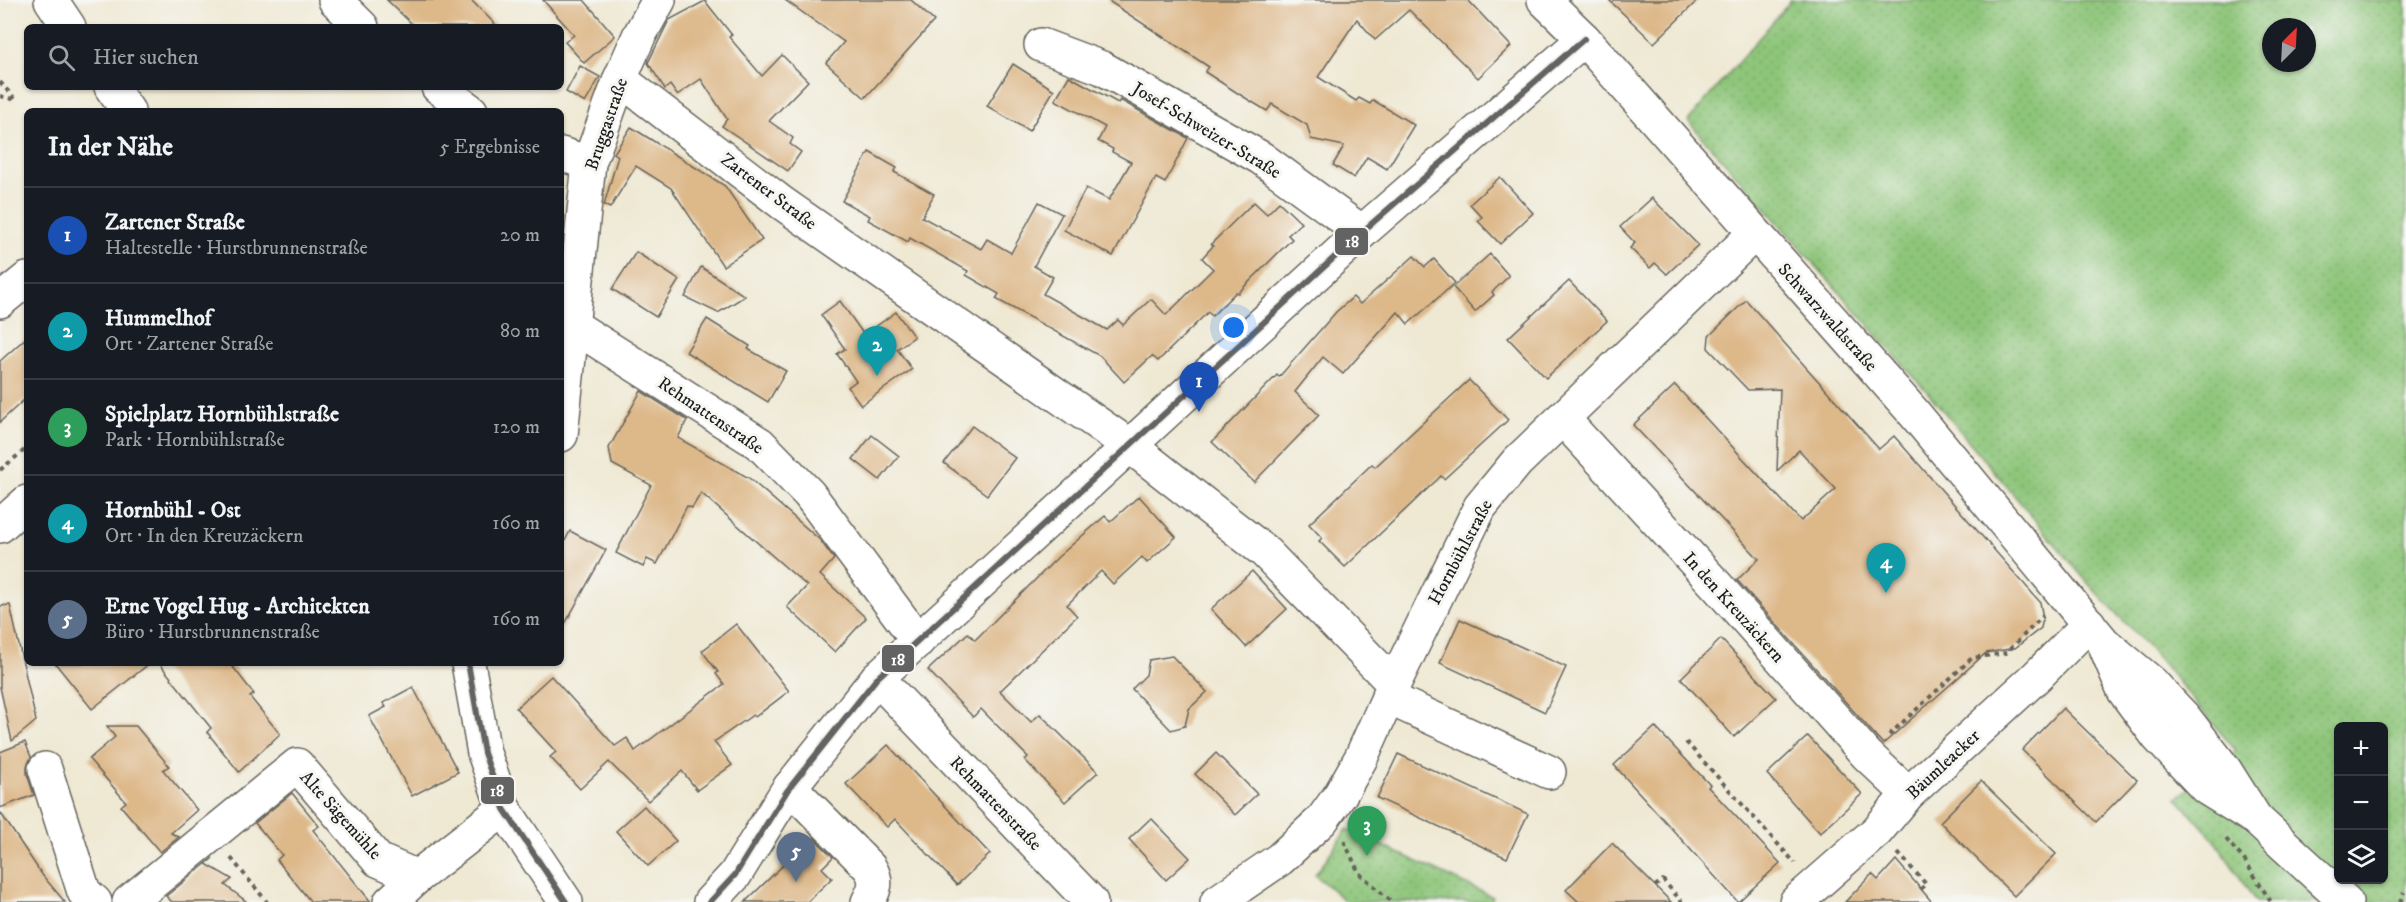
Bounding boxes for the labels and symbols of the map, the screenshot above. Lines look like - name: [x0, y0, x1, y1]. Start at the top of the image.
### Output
- north arrow: [2262, 18, 2316, 72]
- street label: Bruggastraße: [581, 75, 633, 173]
- street label: Josef-Schweizer-Straße: [1127, 77, 1285, 184]
- street label: Zartener Straße: [716, 149, 821, 235]
- line badge: 18: [1334, 227, 1369, 256]
- text: 18: [1345, 232, 1359, 252]
- street label: Schwarzwaldstraße: [1773, 259, 1882, 376]
- your location: [1219, 313, 1248, 342]
- pin: 2: [858, 326, 896, 376]
- pin: 1: [1180, 362, 1218, 412]
- street label: Rehmattenstraße: [653, 372, 767, 459]
- street label: Hornbühlstraße: [1424, 496, 1498, 609]
- pin: 4: [1866, 544, 1906, 593]
- street label: In den Kreuzäckern: [1678, 548, 1789, 668]
- line badge: 18: [881, 644, 915, 673]
- text: 18: [891, 650, 905, 670]
- street label: Bäumleacker: [1902, 725, 1985, 804]
- street label: Rehmattenstraße: [945, 752, 1046, 856]
- street label: Alte Sägemühle: [295, 767, 386, 864]
- line badge: 18: [480, 776, 515, 805]
- text: 18: [490, 781, 504, 801]
- pin: 3: [1348, 806, 1386, 856]
- pin: 5: [776, 832, 816, 882]

